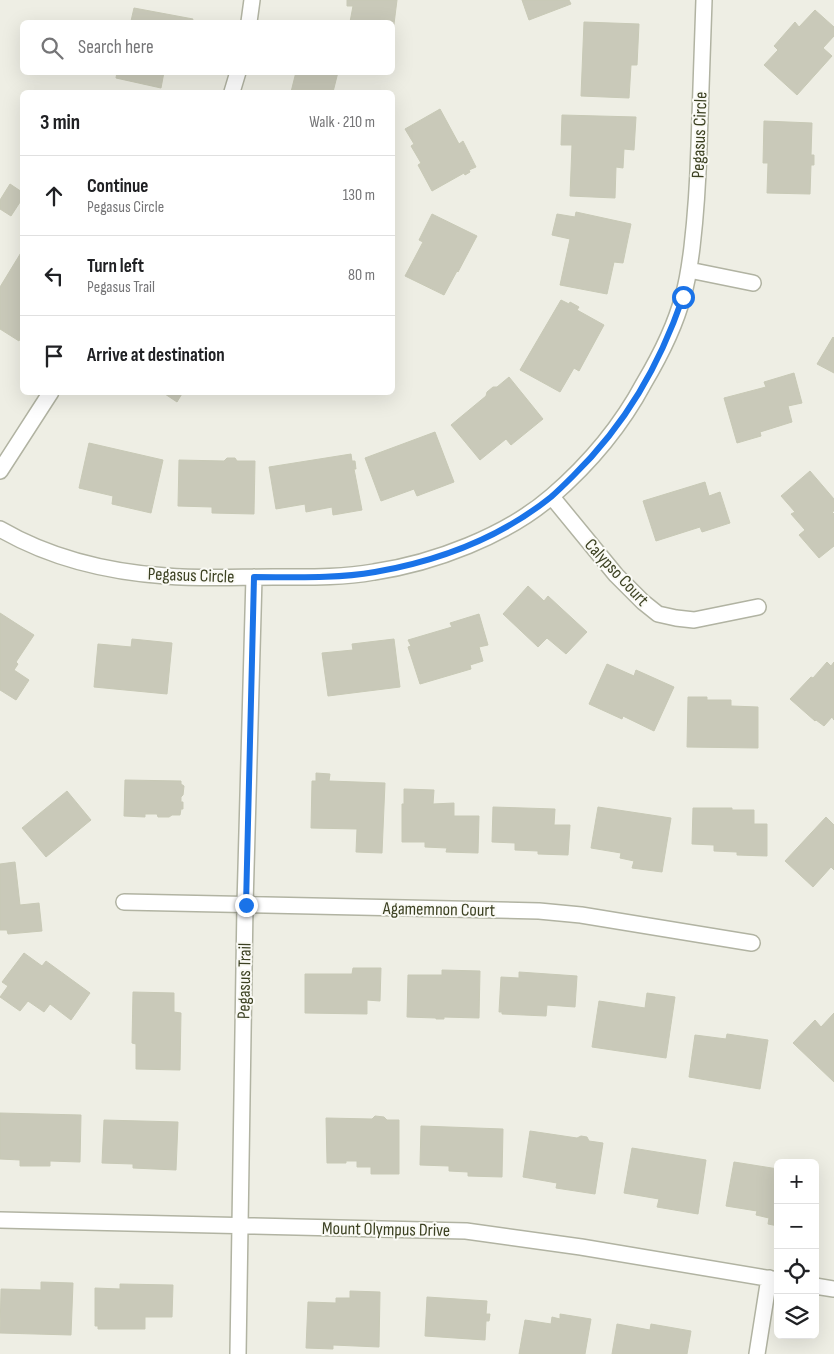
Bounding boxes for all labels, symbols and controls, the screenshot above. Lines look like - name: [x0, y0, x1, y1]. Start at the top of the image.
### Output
- search box: [20, 20, 395, 75]
- icon: search: [38, 34, 66, 62]
- text: Search here: [78, 36, 154, 59]
- street label: Pegasus Circle: [687, 91, 712, 179]
- text: 3 min: [40, 110, 80, 135]
- text: Walk · 210 m: [309, 113, 375, 132]
- text: Continue: [87, 175, 148, 198]
- icon: ahead: [40, 182, 68, 210]
- text: 130 m: [343, 186, 375, 205]
- text: Pegasus Circle: [87, 198, 164, 217]
- text: Turn left: [87, 255, 144, 278]
- icon: left: [40, 262, 68, 290]
- text: 80 m: [348, 266, 375, 285]
- text: Pegasus Trail: [87, 278, 155, 297]
- route start: [672, 286, 695, 309]
- icon: arrive: [40, 342, 68, 370]
- text: Arrive at destination: [87, 344, 225, 367]
- street label: Calypso Court: [580, 534, 653, 611]
- street label: Pegasus Circle: [147, 563, 235, 588]
- route end: [235, 894, 258, 917]
- street label: Agamemnon Court: [382, 898, 496, 921]
- street label: Pegasus Trail: [233, 943, 256, 1019]
- map controls: [774, 1159, 819, 1339]
- button: +: [774, 1159, 819, 1204]
- button: −: [774, 1204, 819, 1249]
- street label: Mount Olympus Drive: [322, 1218, 450, 1241]
- button: locate: [774, 1249, 819, 1294]
- button: layers: [774, 1294, 819, 1339]

